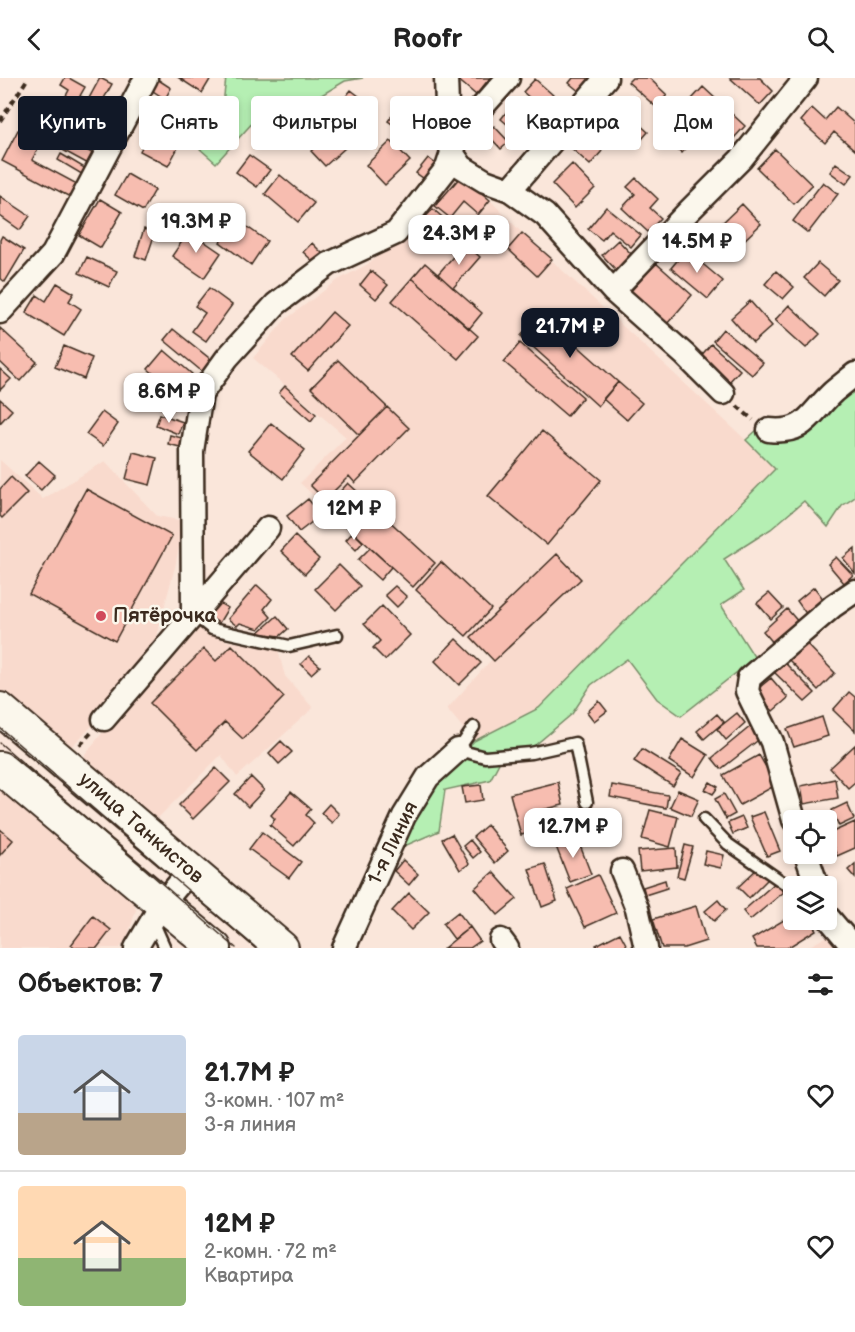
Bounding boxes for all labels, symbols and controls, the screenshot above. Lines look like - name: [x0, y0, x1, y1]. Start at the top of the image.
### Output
- icon: back: [18, 23, 51, 56]
- text: Roofr: [393, 23, 462, 55]
- icon: search: [804, 23, 837, 56]
- chip: Купить: [18, 96, 127, 150]
- chip: Снять: [139, 96, 239, 150]
- chip: Фильтры: [251, 96, 378, 150]
- chip: Новое: [390, 96, 493, 150]
- chip: Квартира: [505, 96, 641, 150]
- chip: Дом: [653, 96, 734, 150]
- pin: 19.3M ₽: [141, 203, 251, 254]
- text: 19.3M ₽: [161, 210, 231, 234]
- pin: 24.3M ₽: [404, 215, 514, 266]
- text: 24.3M ₽: [422, 222, 496, 246]
- pin: 14.5M ₽: [642, 223, 752, 274]
- text: 14.5M ₽: [662, 230, 732, 254]
- pin: 21.7M ₽: [515, 308, 625, 359]
- text: 21.7M ₽: [535, 315, 605, 339]
- pin: 8.6M ₽: [120, 373, 218, 424]
- text: 8.6M ₽: [138, 380, 200, 404]
- pin: 12M ₽: [312, 490, 396, 541]
- text: 12M ₽: [327, 497, 381, 521]
- place label: Пятёрочка: [113, 604, 216, 628]
- marker: Пятёрочка: [94, 609, 108, 623]
- street label: улица Танкистов: [74, 767, 208, 889]
- street label: 1-я Линия: [363, 798, 423, 888]
- pin: 12.7M ₽: [518, 808, 628, 859]
- map controls: [783, 810, 837, 930]
- button: locate: [783, 810, 837, 864]
- text: 12.7M ₽: [538, 815, 608, 839]
- button: layers: [783, 876, 837, 930]
- icon: filters: [804, 968, 837, 1001]
- text: Объектов: 7: [18, 969, 163, 1000]
- text: 21.7M ₽: [204, 1058, 295, 1089]
- icon: home: [66, 1059, 138, 1131]
- icon: heart: [804, 1079, 837, 1112]
- text: 3-комн. · 107 m²: [204, 1089, 345, 1113]
- text: 3-я линия: [204, 1113, 296, 1137]
- text: 12M ₽: [204, 1209, 275, 1240]
- icon: home: [66, 1210, 138, 1282]
- icon: heart: [804, 1230, 837, 1263]
- text: 2-комн. · 72 m²: [204, 1240, 337, 1264]
- text: Квартира: [204, 1264, 294, 1288]

